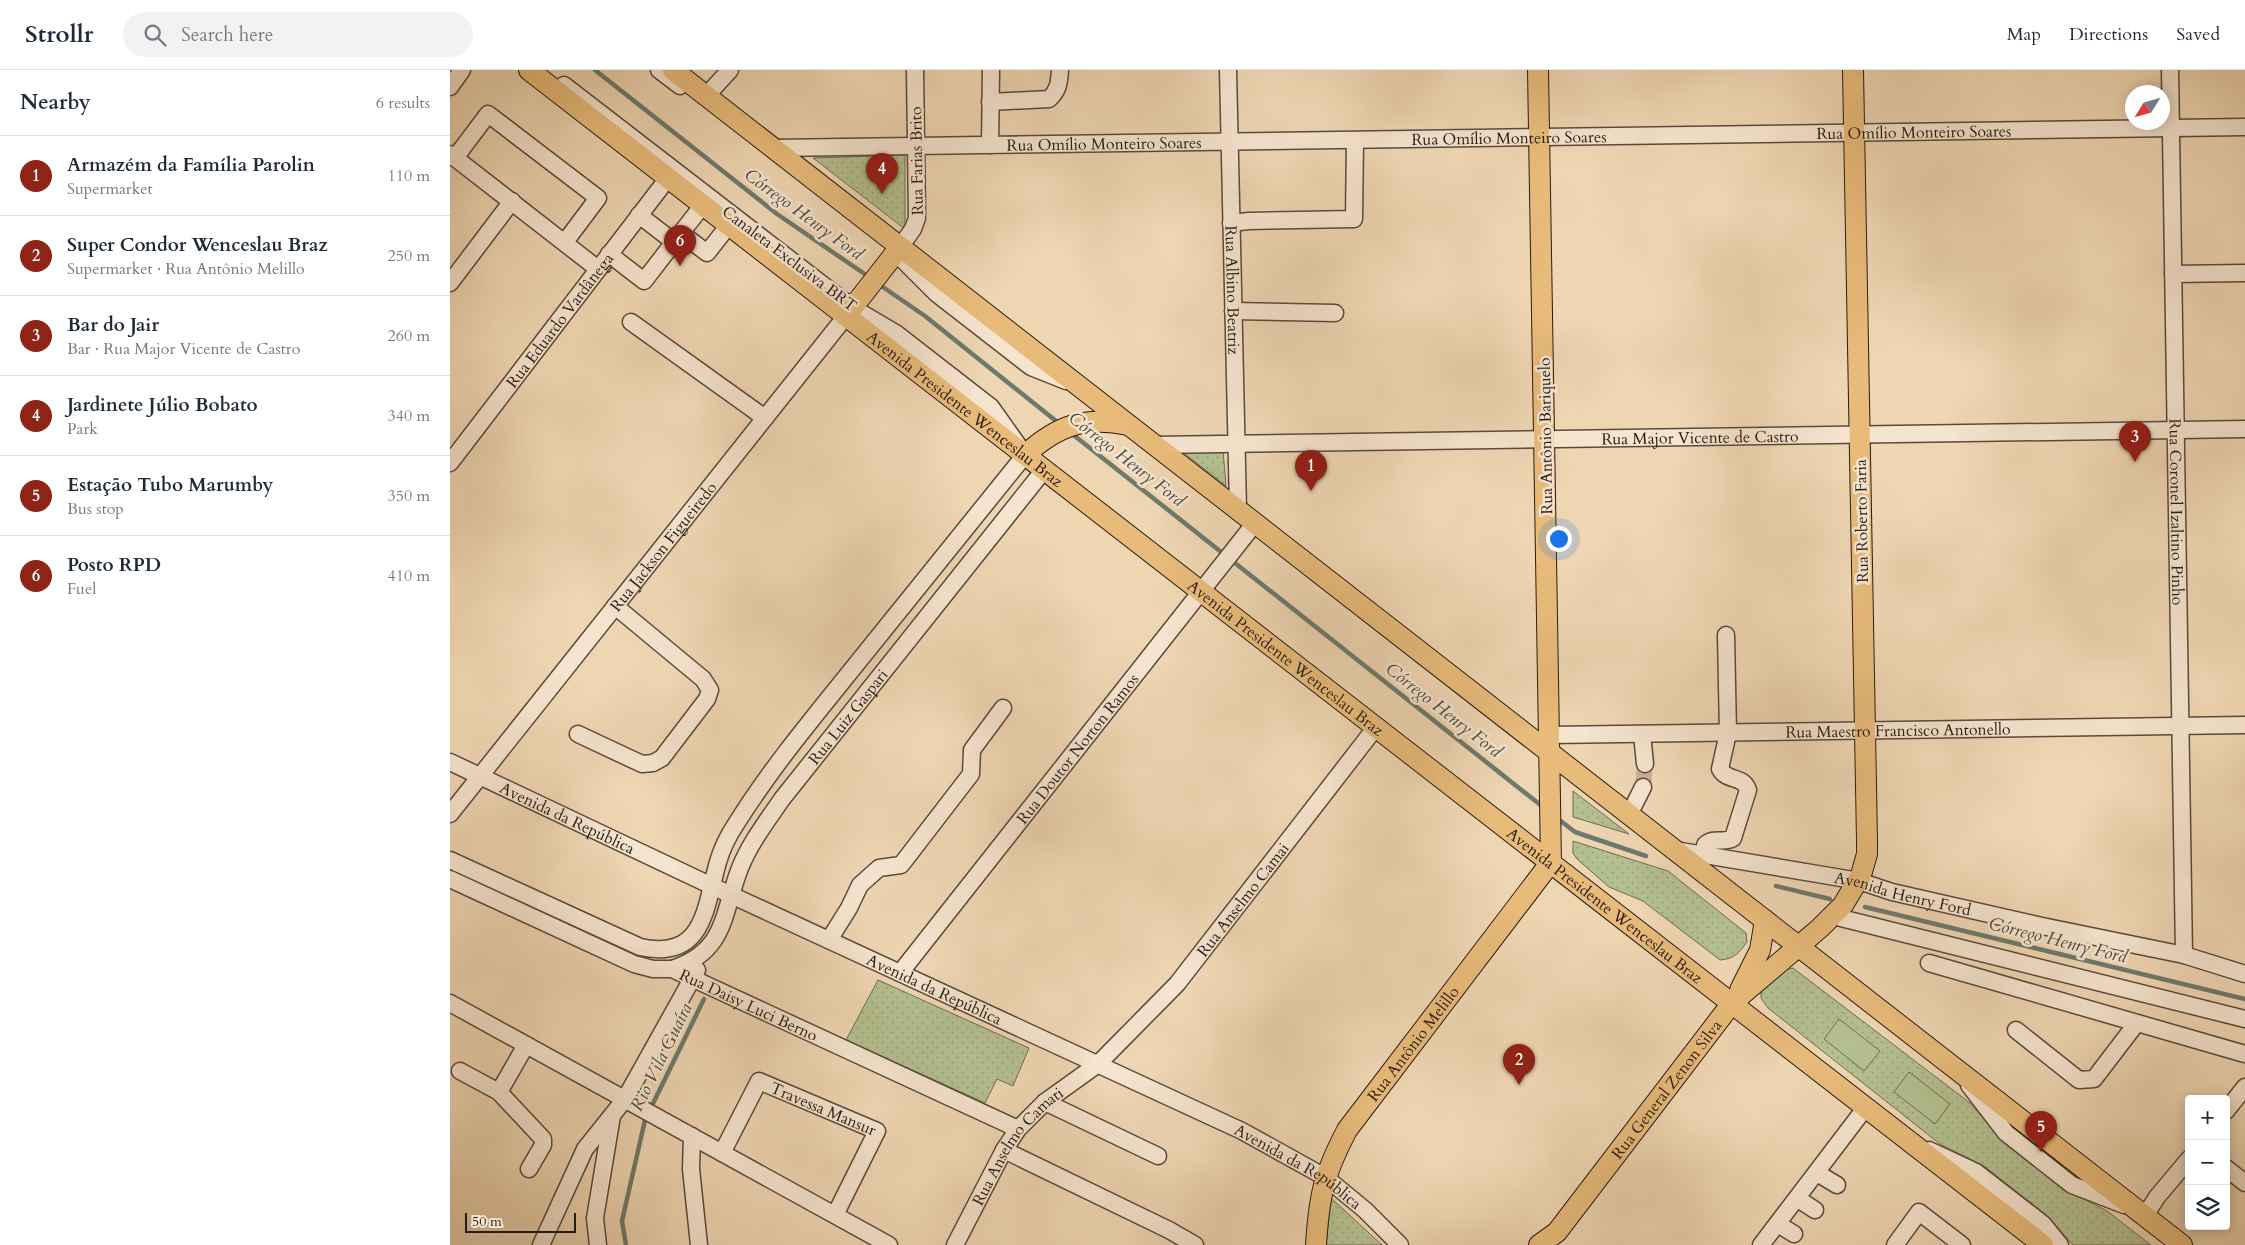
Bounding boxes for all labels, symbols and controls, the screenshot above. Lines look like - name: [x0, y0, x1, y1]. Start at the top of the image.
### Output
- search box: [123, 12, 473, 57]
- text: Strollr: [25, 18, 93, 51]
- icon: search: [141, 21, 169, 49]
- text: Search here: [181, 22, 273, 48]
- text: Map: [2007, 22, 2041, 47]
- text: Directions: [2069, 22, 2148, 47]
- text: Saved: [2176, 22, 2220, 47]
- north arrow: [2125, 85, 2170, 130]
- text: Nearby: [20, 88, 91, 117]
- text: 6 results: [376, 92, 430, 114]
- street label: Rua Farias Brito: [905, 106, 929, 216]
- street label: Rua Omílio Monteiro Soares: [1816, 120, 2012, 145]
- street label: Rua Omílio Monteiro Soares: [1411, 126, 1607, 151]
- street label: Rua Omílio Monteiro Soares: [1006, 132, 1202, 157]
- text: Armazém da Família Parolin: [67, 152, 315, 178]
- pin: 4: [866, 153, 898, 194]
- water label: Córrego Henry Ford: [739, 163, 869, 267]
- text: 1: [32, 165, 40, 187]
- text: 110 m: [388, 165, 430, 187]
- text: Supermarket: [67, 178, 153, 200]
- street label: Canaleta Exclusiva BRT: [717, 201, 862, 317]
- pin: 6: [664, 225, 696, 266]
- street label: Rua Albino Beatriz: [1220, 225, 1244, 355]
- text: Super Condor Wenceslau Braz: [67, 232, 328, 258]
- text: 2: [32, 245, 40, 267]
- text: 250 m: [388, 245, 430, 267]
- street label: Rua Eduardo Vardânega: [501, 248, 619, 393]
- text: Supermarket · Rua Antônio Melillo: [67, 258, 305, 280]
- text: Bar do Jair: [67, 312, 159, 338]
- text: 3: [32, 325, 40, 347]
- text: 260 m: [388, 325, 430, 347]
- street label: Avenida Presidente Wenceslau Braz: [862, 326, 1067, 492]
- text: Bar · Rua Major Vicente de Castro: [67, 338, 300, 360]
- street label: Rua Antônio Bariquelo: [1534, 357, 1558, 515]
- text: Jardinete Júlio Bobato: [67, 392, 258, 418]
- text: 4: [32, 405, 40, 427]
- text: 340 m: [388, 405, 430, 427]
- water label: Córrego Henry Ford: [1063, 406, 1191, 514]
- text: Park: [67, 418, 98, 440]
- street label: Rua Coronel Izaltino Pinho: [2164, 418, 2188, 606]
- pin: 3: [2119, 421, 2151, 462]
- street label: Rua Major Vicente de Castro: [1601, 426, 1799, 450]
- pin: 1: [1295, 450, 1327, 491]
- street label: Rua Roberto Faria: [1850, 459, 1874, 583]
- text: Estação Tubo Marumby: [67, 472, 273, 498]
- street label: Rua Jackson Figueiredo: [605, 477, 722, 616]
- text: 5: [32, 485, 40, 507]
- text: 350 m: [388, 485, 430, 507]
- text: Bus stop: [67, 498, 124, 520]
- your location: [1546, 526, 1572, 552]
- text: Posto RPD: [67, 552, 161, 578]
- text: 6: [32, 565, 40, 587]
- text: 410 m: [388, 565, 430, 587]
- street label: Avenida Presidente Wenceslau Braz: [1183, 575, 1388, 741]
- text: Fuel: [67, 578, 96, 600]
- water label: Córrego Henry Ford: [1380, 657, 1508, 765]
- street label: Rua Luiz Gaspari: [804, 664, 894, 770]
- street label: Rua Doutor Norton Ramos: [1012, 669, 1144, 829]
- street label: Rua Maestro Francisco Antonello: [1785, 718, 2011, 744]
- street label: Avenida da República: [496, 777, 638, 860]
- street label: Avenida Presidente Wenceslau Braz: [1502, 823, 1707, 989]
- street label: Rua Anselmo Camai: [1192, 838, 1295, 962]
- street label: Avenida Henry Ford: [1832, 867, 1974, 922]
- water label: Córrego Henry Ford: [1986, 911, 2131, 970]
- street label: Avenida da República: [863, 949, 1005, 1031]
- street label: Rua Daisy Luci Berno: [676, 964, 821, 1047]
- street label: Rua Antônio Melillo: [1363, 982, 1465, 1106]
- water label: Rio Vila Guaíra: [624, 999, 699, 1116]
- street label: Rua General Zenon Silva: [1607, 1015, 1727, 1164]
- pin: 2: [1503, 1044, 1535, 1085]
- street label: Travessa Mansur: [767, 1077, 880, 1141]
- street label: Rua Anselmo Camati: [967, 1082, 1068, 1210]
- map controls: [2185, 1095, 2230, 1230]
- button: +: [2185, 1095, 2230, 1140]
- pin: 5: [2025, 1111, 2057, 1152]
- street label: Avenida da República: [1230, 1119, 1366, 1215]
- button: −: [2185, 1140, 2230, 1185]
- button: layers: [2185, 1185, 2230, 1230]
- scale bar: [465, 1210, 576, 1233]
- text: 50 m: [472, 1212, 502, 1231]

